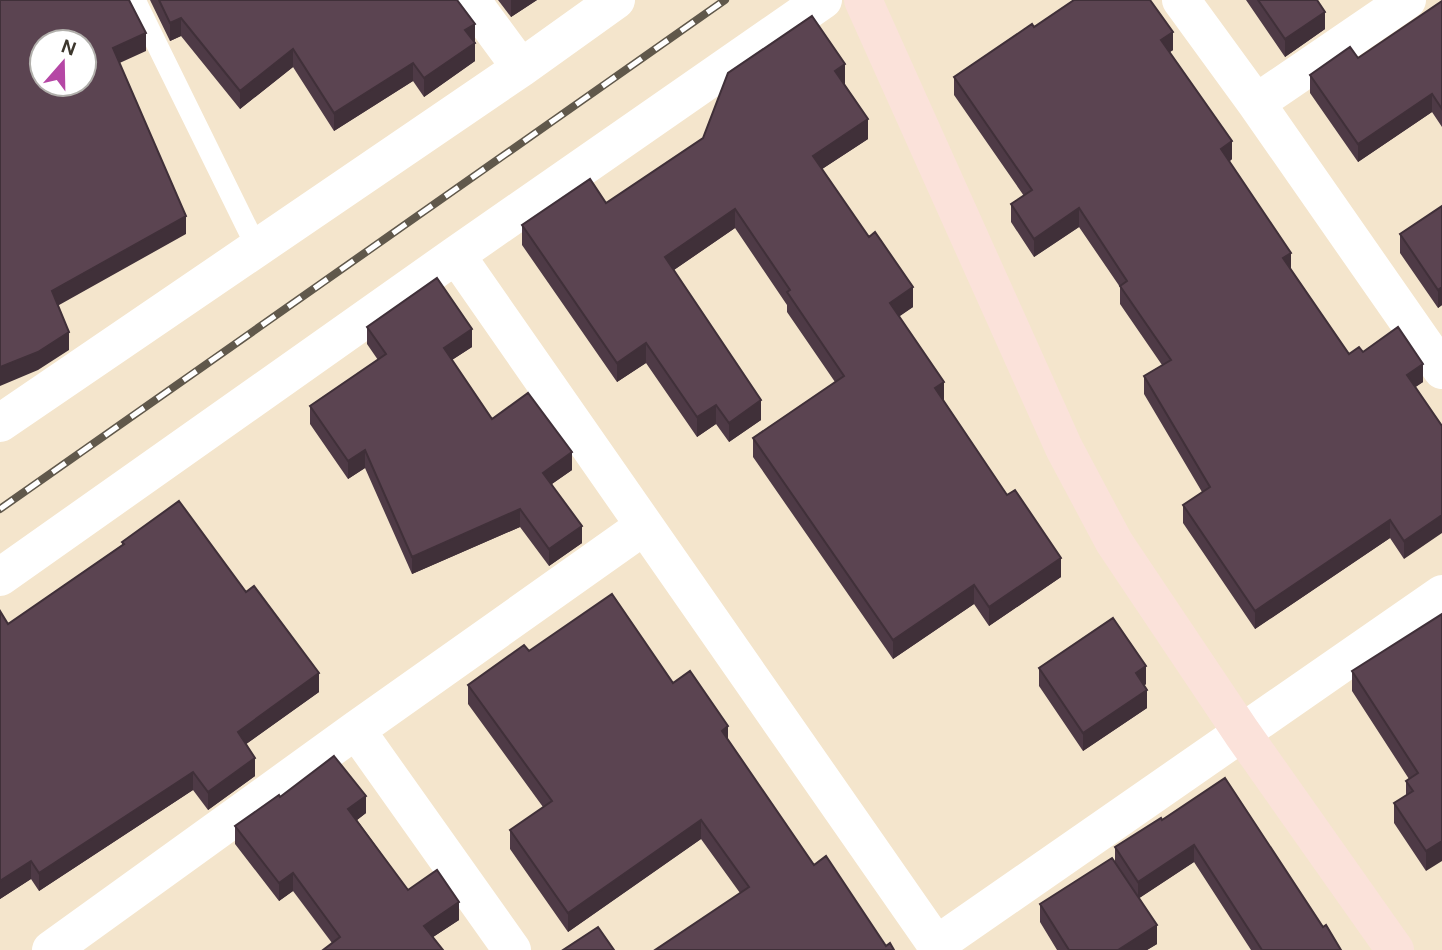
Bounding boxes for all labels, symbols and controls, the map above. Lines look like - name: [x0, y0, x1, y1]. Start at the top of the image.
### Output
- north arrow: [28, 28, 98, 98]
- text: N: [58, 33, 79, 62]

